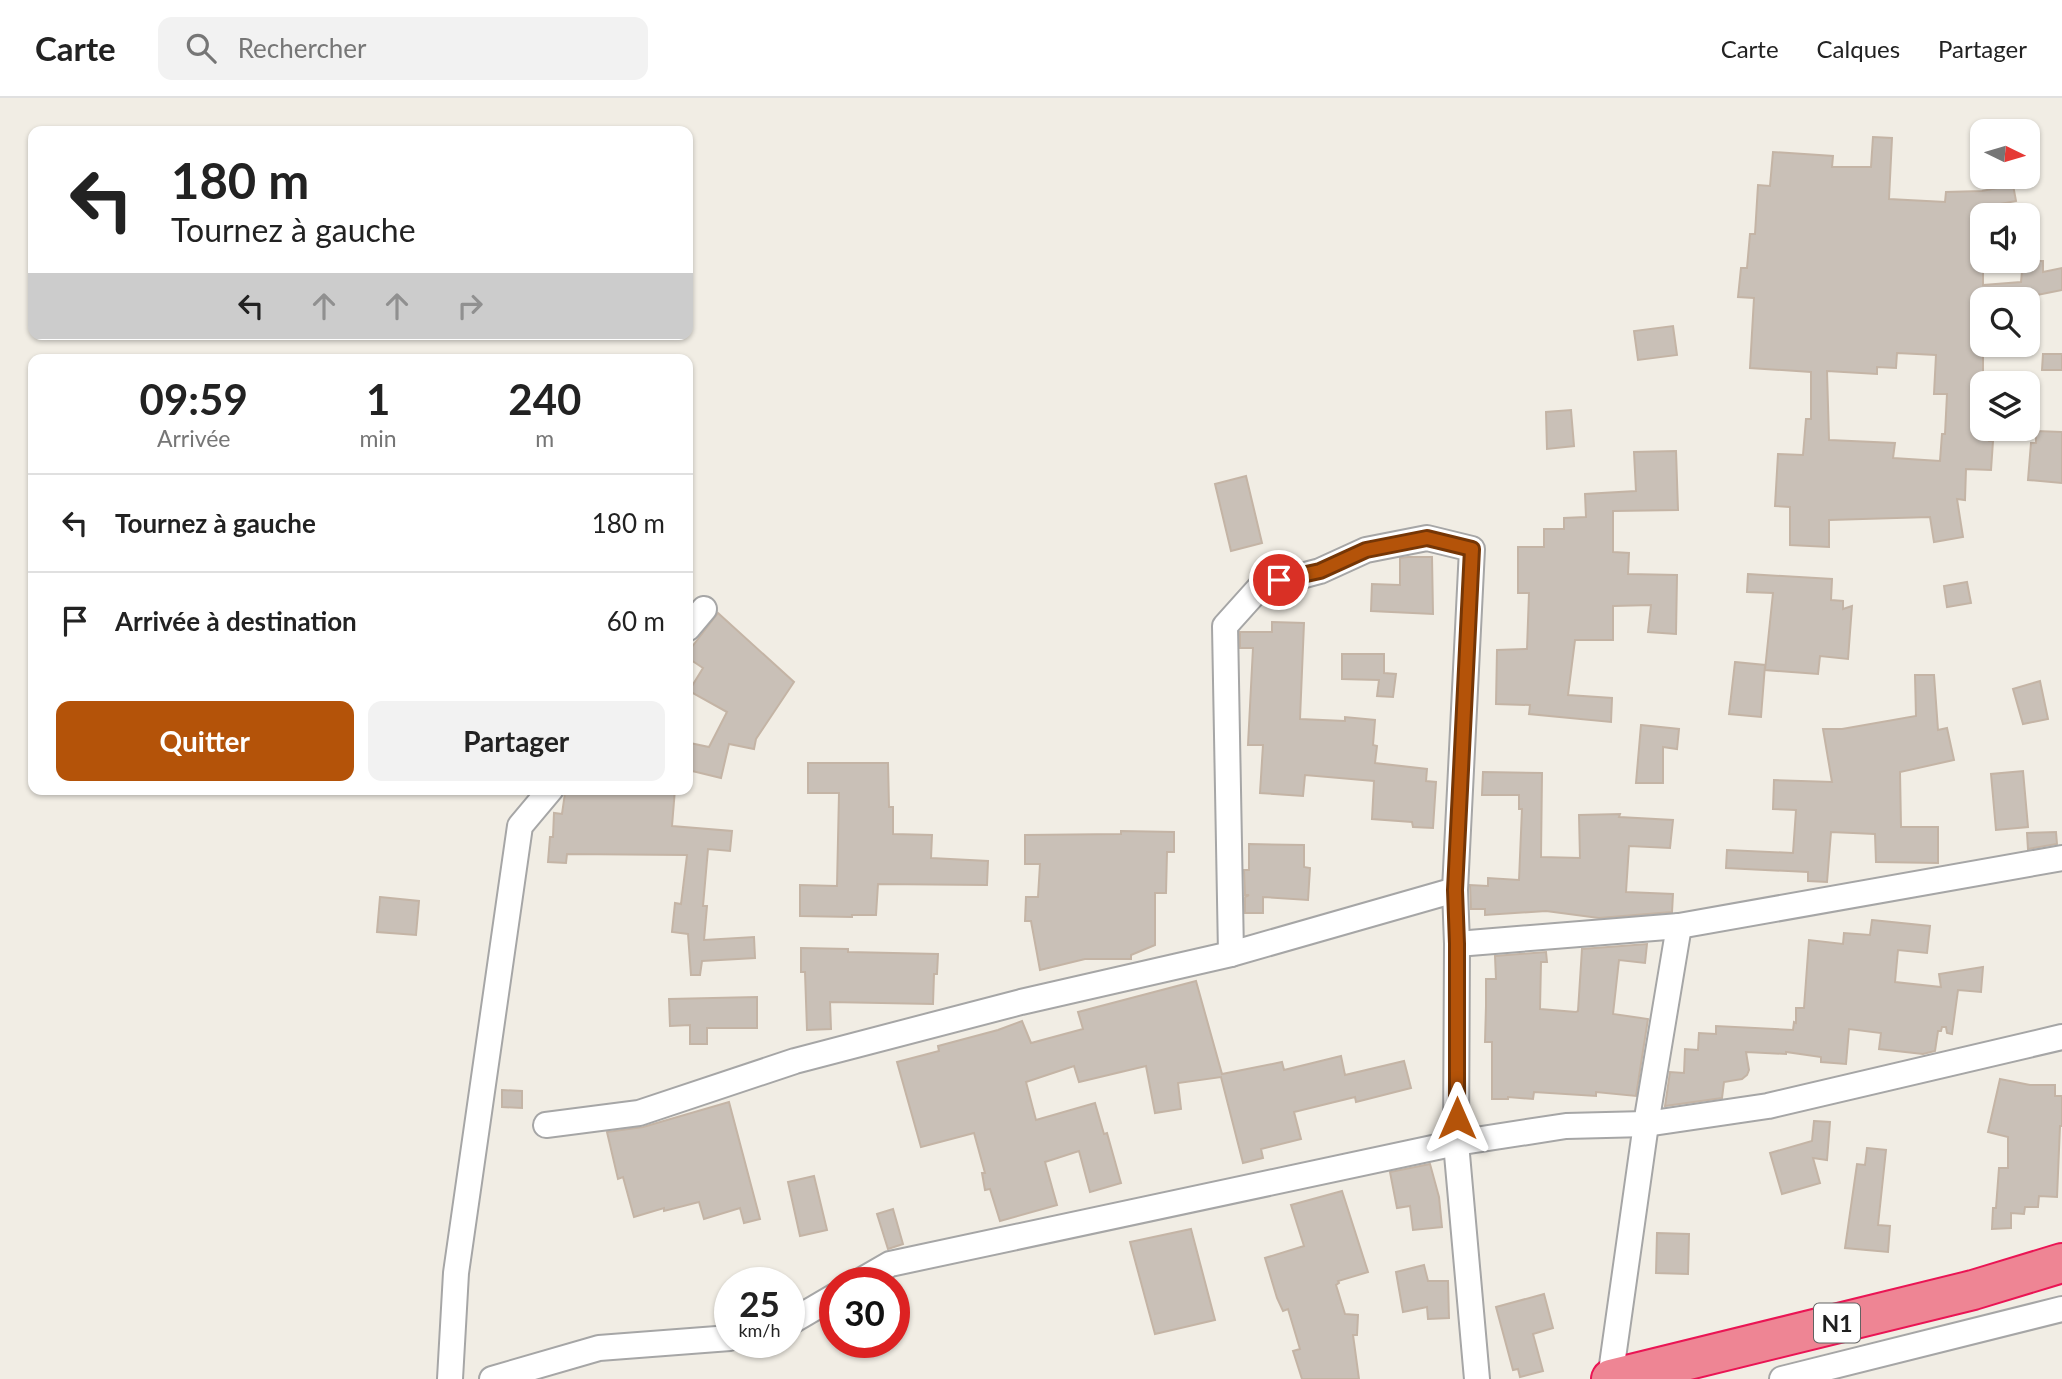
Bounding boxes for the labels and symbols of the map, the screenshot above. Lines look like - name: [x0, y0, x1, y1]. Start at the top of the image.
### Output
- north arrow: [1970, 119, 2040, 189]
- pin: [1249, 550, 1309, 610]
- position arrow: [1420, 1081, 1494, 1155]
- speed limit sign: 30: [819, 1267, 910, 1358]
- road number: N1: [1814, 1304, 1860, 1342]

